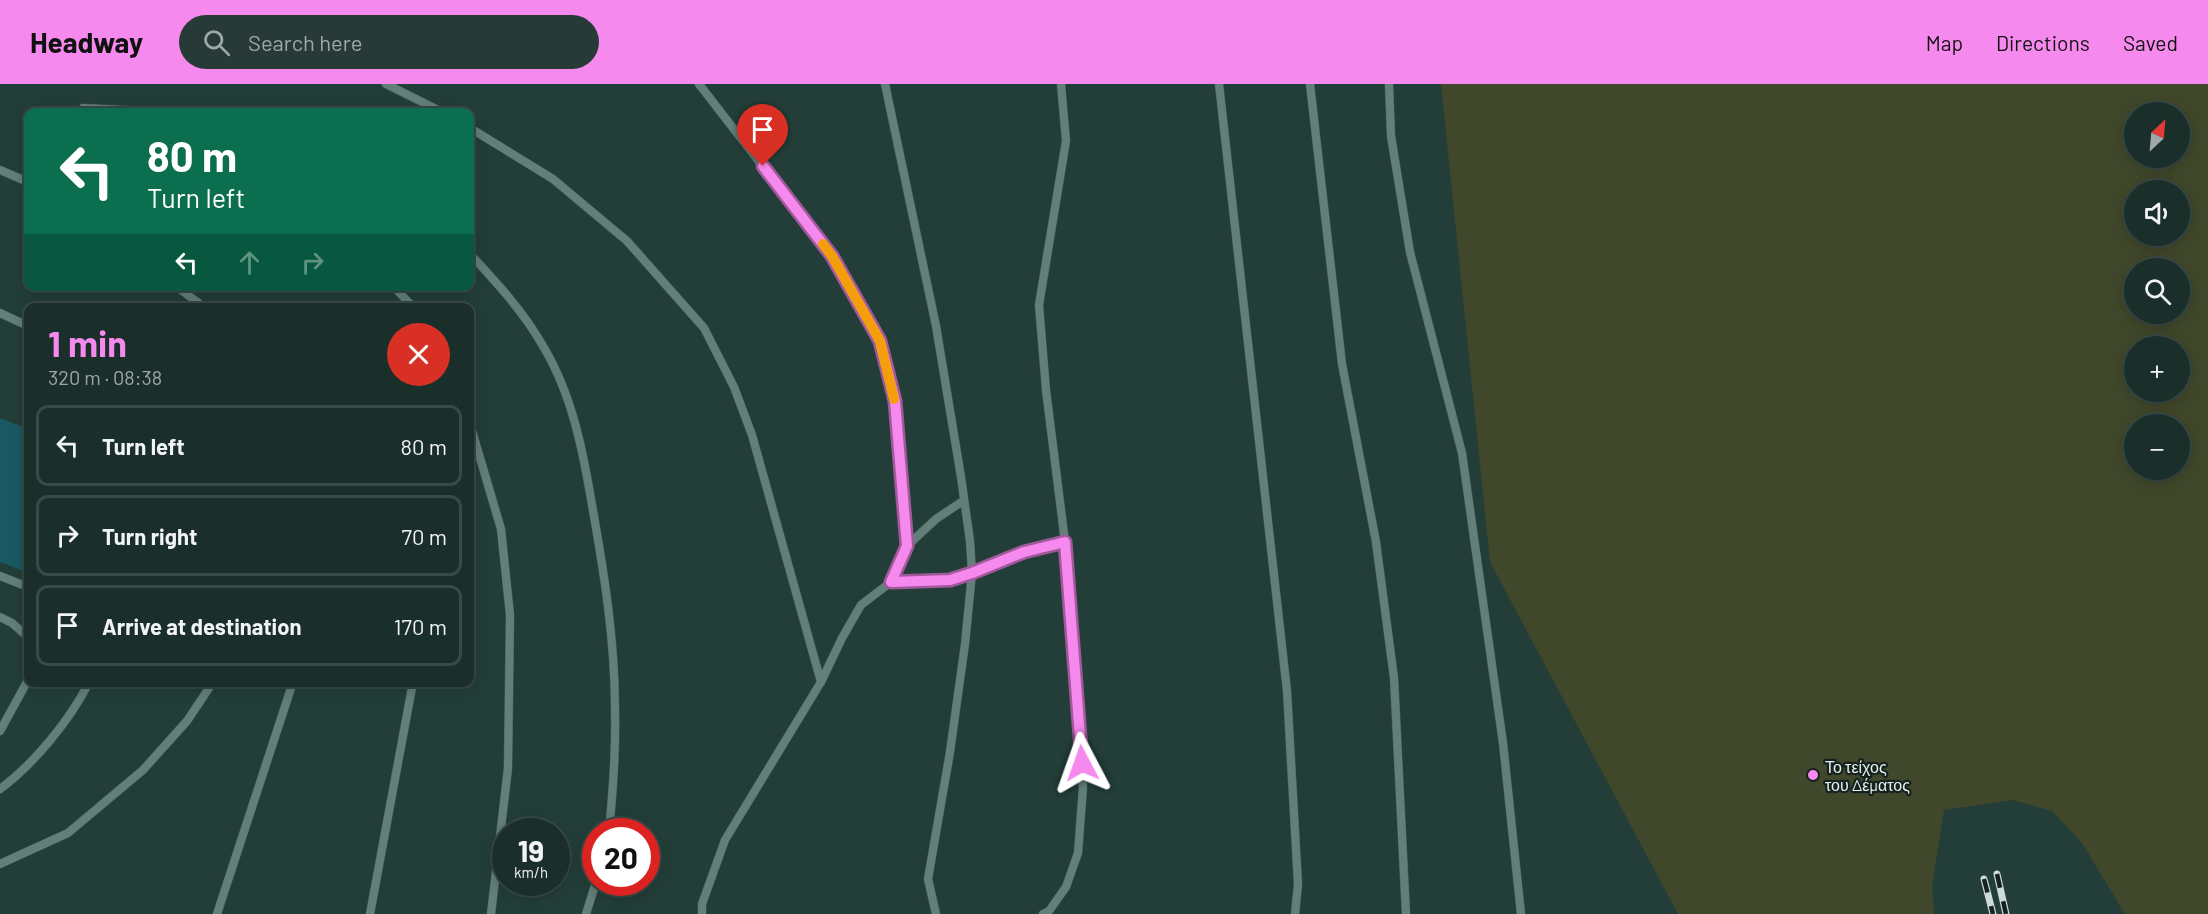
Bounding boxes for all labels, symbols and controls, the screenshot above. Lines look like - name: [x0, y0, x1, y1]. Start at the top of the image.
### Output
- search box: [179, 15, 599, 69]
- text: Headway: [30, 25, 143, 59]
- icon: search: [200, 26, 233, 59]
- text: Search here: [248, 29, 362, 55]
- text: Map: [1926, 30, 1963, 55]
- text: Directions: [1996, 30, 2090, 55]
- text: Saved: [2123, 30, 2178, 55]
- north arrow: [2124, 102, 2190, 168]
- map controls: [2124, 102, 2190, 480]
- pin: [737, 104, 788, 166]
- icon: arrive: [746, 113, 779, 146]
- text: 80 m: [147, 130, 237, 180]
- icon: left: [48, 132, 126, 210]
- button: sound: [2124, 180, 2190, 246]
- text: Turn left: [147, 181, 245, 213]
- icon: left: [170, 246, 203, 279]
- icon: ahead: [233, 246, 266, 279]
- icon: right: [296, 246, 329, 279]
- button: search: [2124, 258, 2190, 324]
- text: 1 min: [48, 321, 127, 364]
- button: close: [387, 323, 450, 386]
- button: +: [2124, 336, 2190, 402]
- text: 320 m · 08:38: [48, 365, 162, 389]
- button: −: [2124, 414, 2190, 480]
- icon: left: [51, 429, 84, 462]
- text: Turn left: [102, 433, 185, 459]
- text: 80 m: [401, 433, 447, 459]
- icon: right: [51, 519, 84, 552]
- text: Turn right: [102, 523, 197, 549]
- text: 70 m: [402, 523, 447, 549]
- icon: arrive: [51, 609, 84, 642]
- text: Arrive at destination: [102, 613, 301, 639]
- text: 170 m: [394, 613, 447, 639]
- position arrow: [1050, 731, 1114, 795]
- place label: Το τείχος του Δέματος: [1825, 757, 1910, 794]
- marker: Το τείχος του Δέματος: [1806, 768, 1820, 782]
- speed limit sign: 20: [582, 818, 660, 896]
- text: 19: [518, 832, 544, 868]
- text: km/h: [514, 863, 548, 881]

